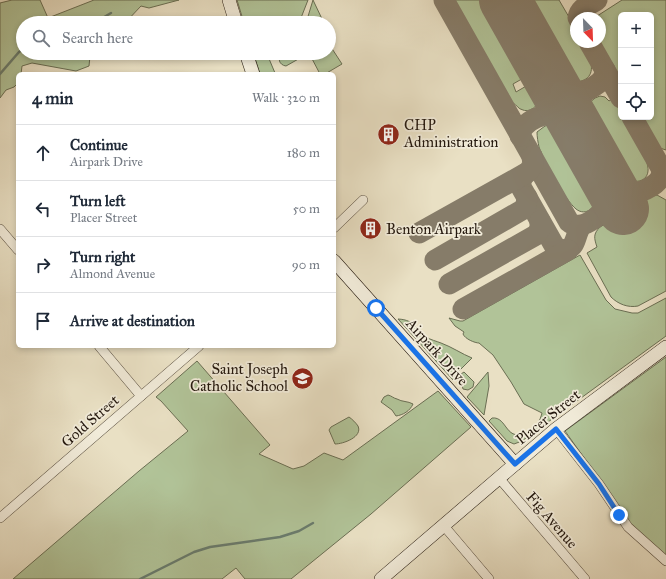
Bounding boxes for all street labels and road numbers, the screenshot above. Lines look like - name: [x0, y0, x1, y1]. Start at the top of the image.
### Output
- street label: Airpark Drive: [402, 314, 472, 389]
- street label: Placer Street: [512, 385, 584, 448]
- street label: Gold Street: [57, 391, 123, 451]
- street label: Fig Avenue: [523, 488, 581, 552]

